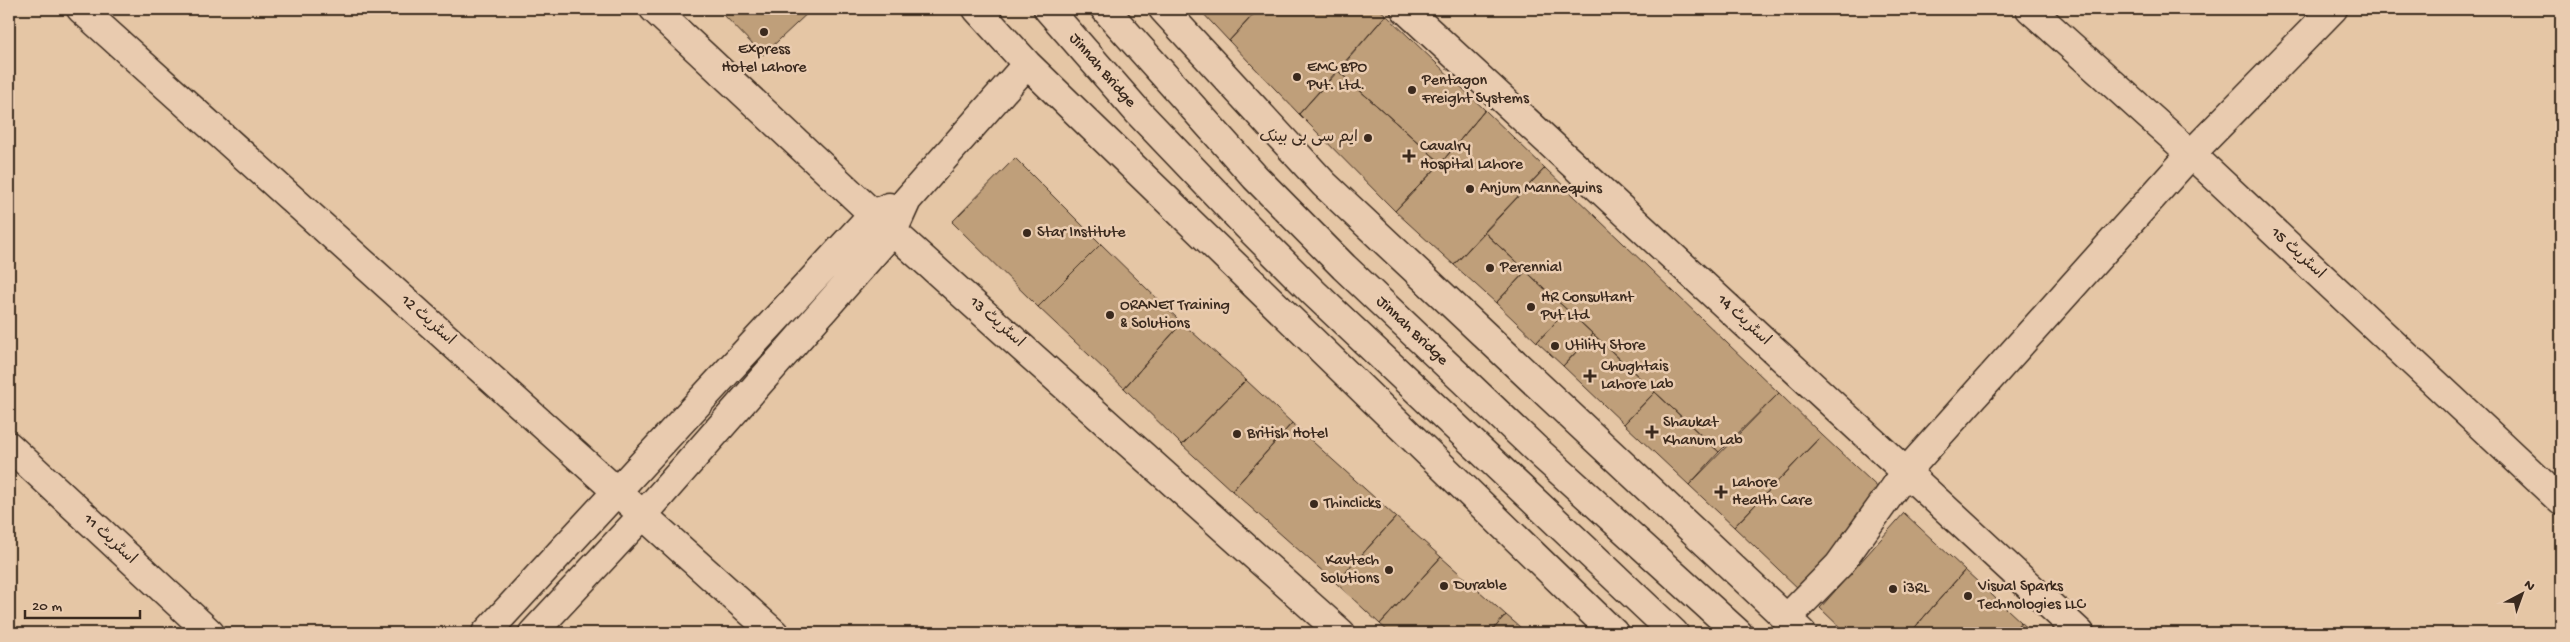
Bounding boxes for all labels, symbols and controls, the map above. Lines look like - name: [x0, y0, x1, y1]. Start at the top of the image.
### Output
- marker: Express Hotel Lahore: [758, 26, 770, 38]
- street label: Jinnah Bridge: [1064, 30, 1140, 112]
- place label: Express Hotel Lahore: [721, 41, 807, 78]
- place label: EMC BPO Pvt. Ltd.: [1306, 59, 1368, 96]
- marker: EMC BPO Pvt. Ltd.: [1291, 71, 1303, 83]
- place label: Pentagon Freight Systems: [1421, 72, 1530, 109]
- marker: Pentagon Freight Systems: [1406, 84, 1418, 96]
- place label: ایم سی بی بینک: [1259, 129, 1358, 148]
- marker: ایم سی بی بینک: [1362, 132, 1374, 144]
- place label: Cavalry Hospital Lahore: [1420, 138, 1524, 175]
- marker: Cavalry Hospital Lahore: [1402, 149, 1416, 163]
- place label: Anjum Mannequins: [1480, 180, 1603, 199]
- marker: Anjum Mannequins: [1464, 183, 1476, 195]
- street label: اسٹریٹ 15: [2265, 223, 2328, 284]
- place label: Star Institute: [1037, 224, 1126, 243]
- marker: Star Institute: [1021, 227, 1033, 239]
- place label: Perennial: [1499, 259, 1562, 278]
- marker: Perennial: [1484, 262, 1496, 274]
- place label: HR Consultant Pvt Ltd: [1540, 289, 1635, 326]
- street label: اسٹریٹ 12: [395, 291, 458, 350]
- street label: اسٹریٹ 14: [1711, 291, 1774, 351]
- street label: Jinnah Bridge: [1372, 292, 1452, 370]
- street label: اسٹریٹ 13: [964, 293, 1027, 353]
- place label: ORANET Training & Solutions: [1120, 297, 1230, 334]
- marker: HR Consultant Pvt Ltd: [1525, 301, 1537, 313]
- marker: ORANET Training & Solutions: [1104, 309, 1116, 321]
- place label: Utility Store: [1565, 337, 1646, 356]
- marker: Utility Store: [1549, 340, 1561, 352]
- place label: Chughtais Lahore Lab: [1601, 358, 1674, 395]
- marker: Chughtais Lahore Lab: [1583, 369, 1597, 383]
- place label: Shaukat Khanum Lab: [1663, 414, 1743, 451]
- place label: British Hotel: [1246, 425, 1328, 444]
- marker: Shaukat Khanum Lab: [1645, 425, 1659, 439]
- marker: British Hotel: [1231, 428, 1243, 440]
- place label: Lahore Health Care: [1732, 474, 1813, 511]
- marker: Lahore Health Care: [1714, 485, 1728, 499]
- place label: Thinclicks: [1323, 495, 1382, 514]
- marker: Thinclicks: [1308, 498, 1320, 510]
- street label: اسٹریٹ 11: [78, 510, 139, 569]
- place label: Kavtech Solutions: [1320, 552, 1380, 589]
- marker: Kavtech Solutions: [1383, 564, 1395, 576]
- north arrow: [2498, 570, 2548, 620]
- place label: Durable: [1453, 577, 1507, 596]
- text: N: [2520, 577, 2538, 595]
- place label: Visual Sparks Technologies LLC: [1977, 578, 2086, 615]
- marker: Durable: [1438, 580, 1450, 592]
- place label: i3RL: [1903, 580, 1930, 599]
- marker: i3RL: [1887, 583, 1899, 595]
- scale bar: [25, 587, 140, 619]
- marker: Visual Sparks Technologies LLC: [1962, 590, 1974, 602]
- text: 20 m: [32, 598, 62, 616]

